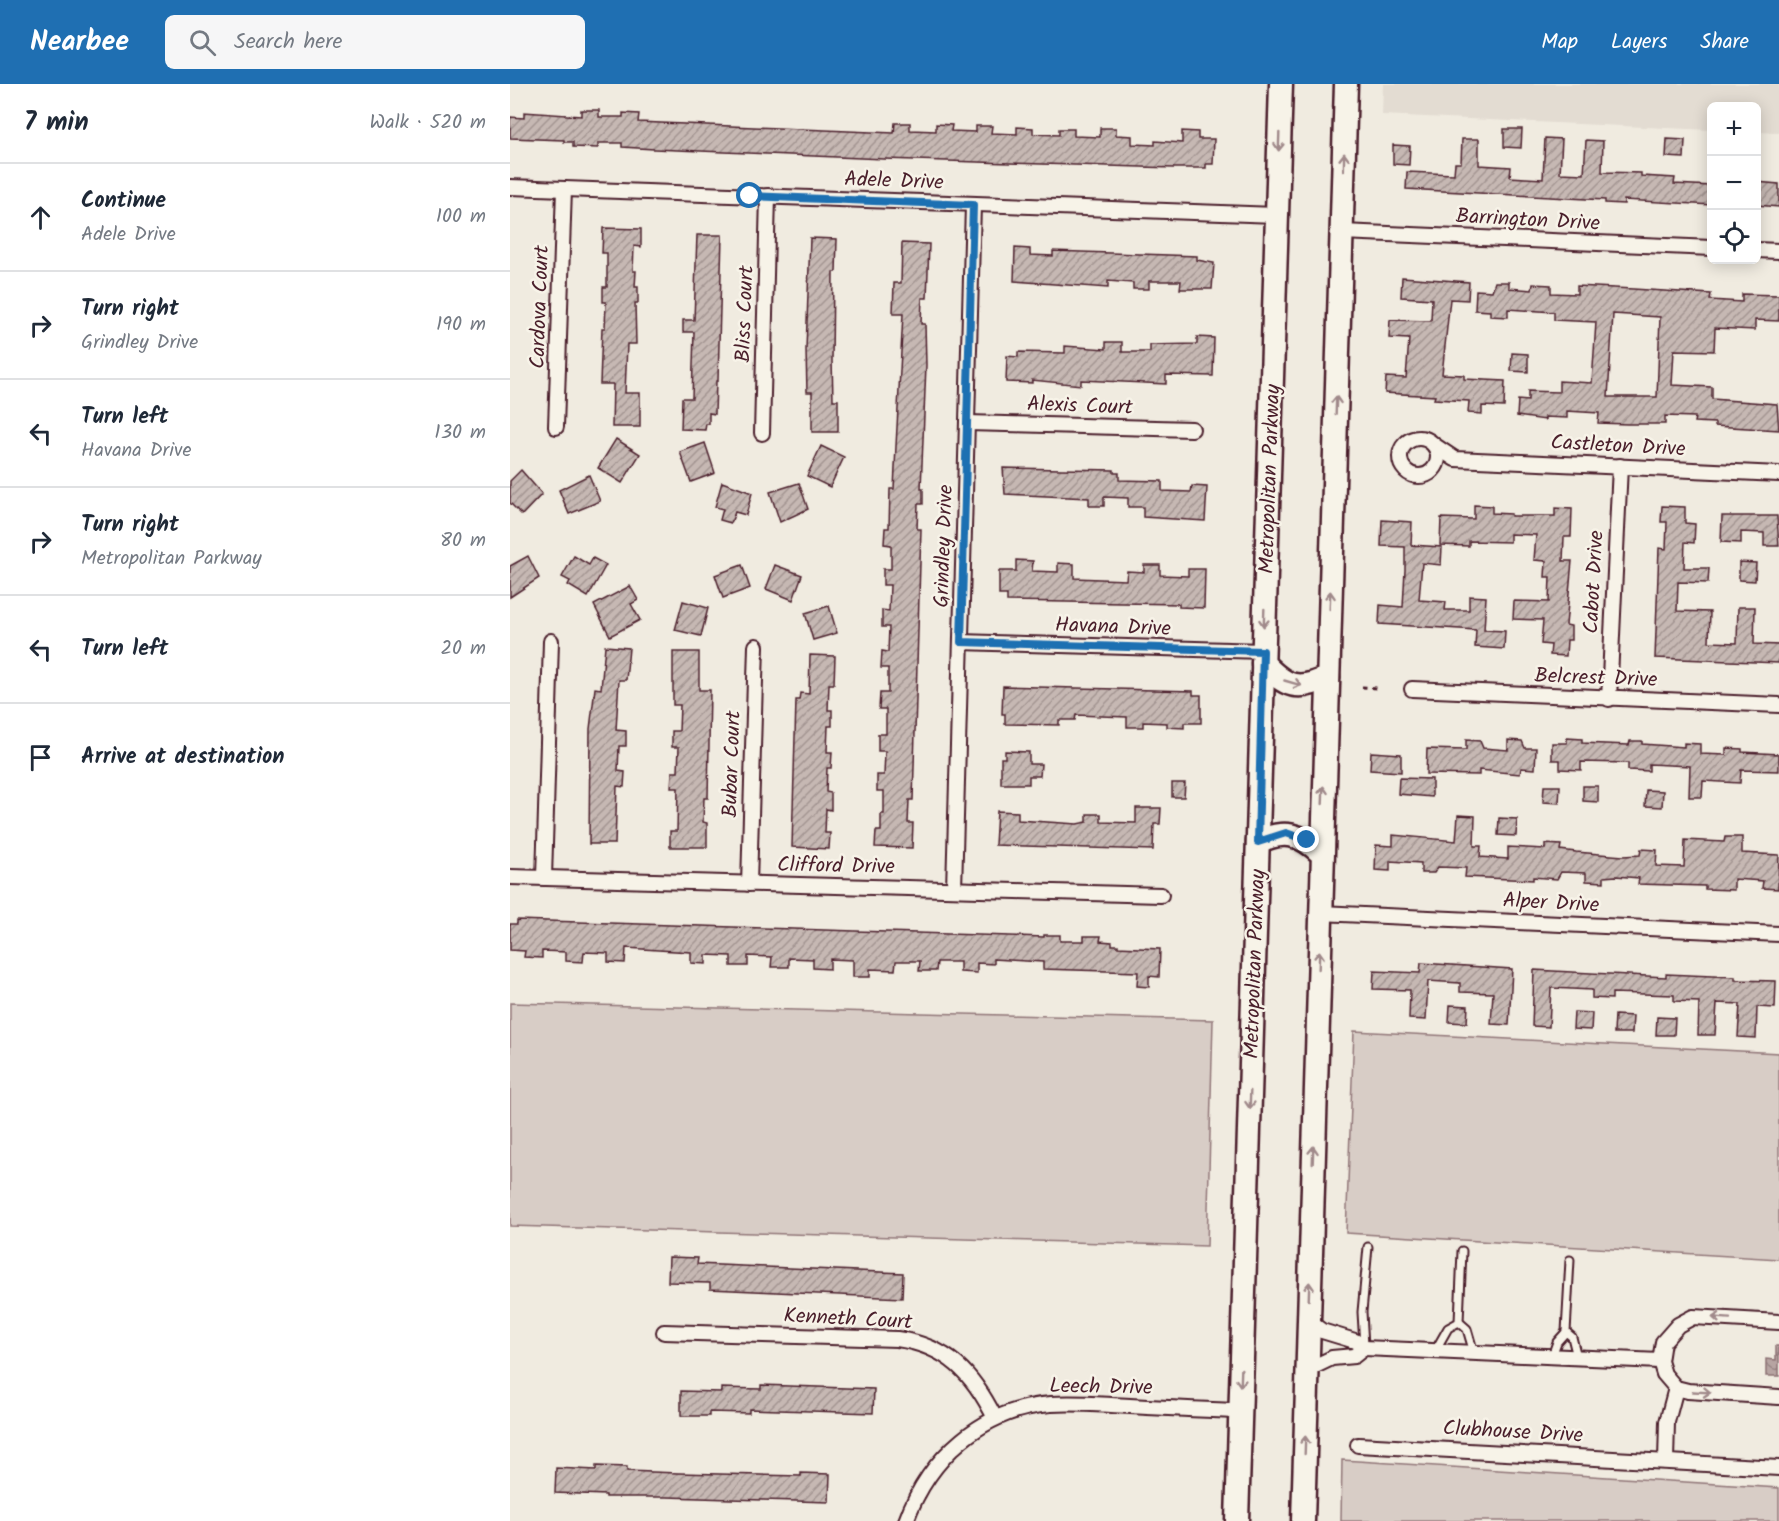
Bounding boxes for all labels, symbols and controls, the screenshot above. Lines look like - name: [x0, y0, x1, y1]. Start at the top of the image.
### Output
- search box: [165, 15, 585, 69]
- text: Nearbee: [30, 20, 129, 65]
- text: Search here: [234, 25, 342, 60]
- icon: search: [186, 26, 219, 59]
- text: Map: [1541, 26, 1578, 59]
- text: Layers: [1611, 26, 1667, 59]
- text: Share: [1700, 26, 1749, 59]
- text: 7 min: [24, 102, 89, 144]
- map controls: [1707, 102, 1761, 264]
- button: +: [1707, 102, 1761, 156]
- text: Walk · 520 m: [370, 107, 486, 139]
- one-way arrow: [1273, 132, 1284, 152]
- one-way arrow: [1338, 152, 1350, 172]
- button: −: [1707, 156, 1761, 210]
- street label: Adele Drive: [844, 163, 945, 200]
- route start: [736, 182, 762, 208]
- text: Continue: [81, 184, 166, 219]
- street label: Barrington Drive: [1455, 200, 1601, 241]
- icon: ahead: [24, 201, 57, 234]
- text: 100 m: [436, 201, 486, 233]
- button: locate: [1707, 210, 1761, 264]
- text: Adele Drive: [81, 219, 176, 251]
- street label: Cardova Court: [522, 244, 559, 369]
- street label: Bliss Court: [727, 264, 764, 363]
- text: Turn right: [81, 292, 179, 327]
- icon: right: [24, 309, 57, 342]
- text: 190 m: [436, 309, 486, 341]
- text: Grindley Drive: [81, 327, 198, 359]
- street label: Metropolitan Parkway: [1251, 383, 1290, 574]
- street label: Alexis Court: [1026, 388, 1134, 425]
- one-way arrow: [1331, 395, 1342, 415]
- text: Turn left: [81, 400, 168, 435]
- icon: left: [24, 417, 57, 450]
- text: 130 m: [434, 417, 486, 449]
- street label: Castleton Drive: [1550, 426, 1687, 467]
- text: Havana Drive: [81, 435, 191, 467]
- street label: Grindley Drive: [926, 483, 963, 608]
- text: Turn right: [81, 508, 179, 543]
- icon: right: [24, 525, 57, 558]
- text: 80 m: [440, 525, 486, 557]
- street label: Cabot Drive: [1575, 529, 1614, 635]
- text: Metropolitan Parkway: [81, 543, 262, 575]
- one-way arrow: [1324, 590, 1336, 610]
- one-way arrow: [1259, 607, 1270, 627]
- street label: Havana Drive: [1054, 609, 1172, 646]
- text: Turn left: [81, 632, 168, 667]
- icon: left: [24, 633, 57, 666]
- text: 20 m: [440, 633, 486, 665]
- street label: Belcrest Drive: [1534, 660, 1659, 697]
- one-way arrow: [1283, 678, 1302, 690]
- street label: Bubar Court: [714, 709, 751, 818]
- text: Arrive at destination: [81, 740, 284, 775]
- icon: arrive: [24, 741, 57, 774]
- one-way arrow: [1318, 785, 1329, 805]
- route end: [1293, 826, 1319, 852]
- street label: Clifford Drive: [777, 849, 896, 884]
- street label: Metropolitan Parkway: [1236, 868, 1275, 1059]
- street label: Alper Drive: [1502, 884, 1601, 923]
- one-way arrow: [1313, 950, 1325, 970]
- one-way arrow: [1244, 1089, 1255, 1109]
- one-way arrow: [1308, 1145, 1319, 1165]
- one-way arrow: [1304, 1281, 1315, 1301]
- street label: Kenneth Court: [783, 1300, 914, 1339]
- one-way arrow: [1711, 1312, 1731, 1323]
- one-way arrow: [1236, 1368, 1247, 1388]
- street label: Leech Drive: [1049, 1370, 1153, 1405]
- one-way arrow: [1691, 1387, 1711, 1398]
- street label: Clubhouse Drive: [1442, 1412, 1584, 1453]
- one-way arrow: [1299, 1435, 1310, 1455]

